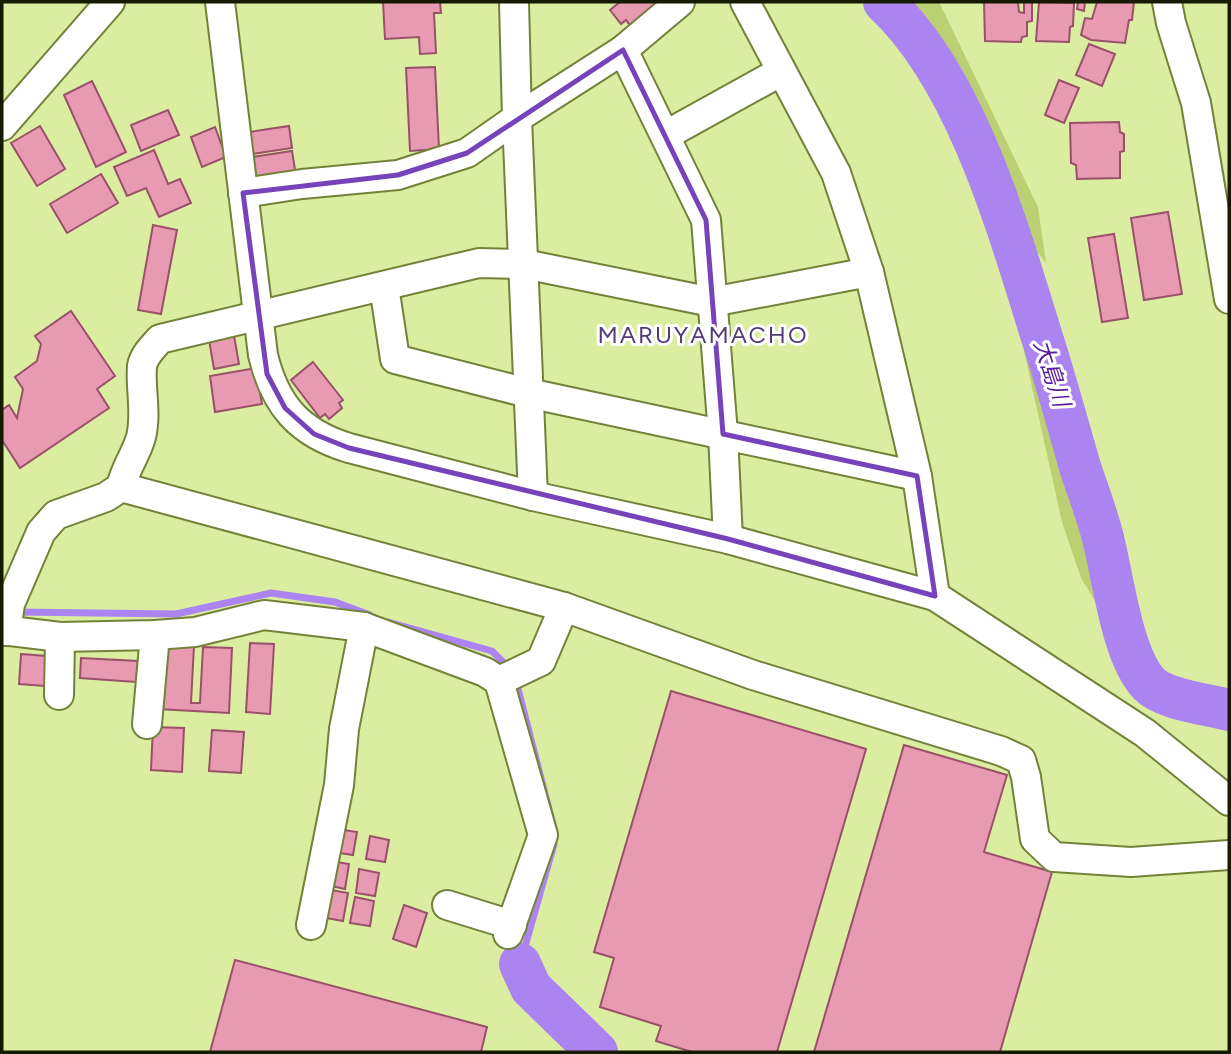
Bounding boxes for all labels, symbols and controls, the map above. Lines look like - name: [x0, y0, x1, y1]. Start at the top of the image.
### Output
- district label: MARUYAMACHO: [597, 320, 809, 349]
- water label: 大島川: [1028, 336, 1077, 413]

